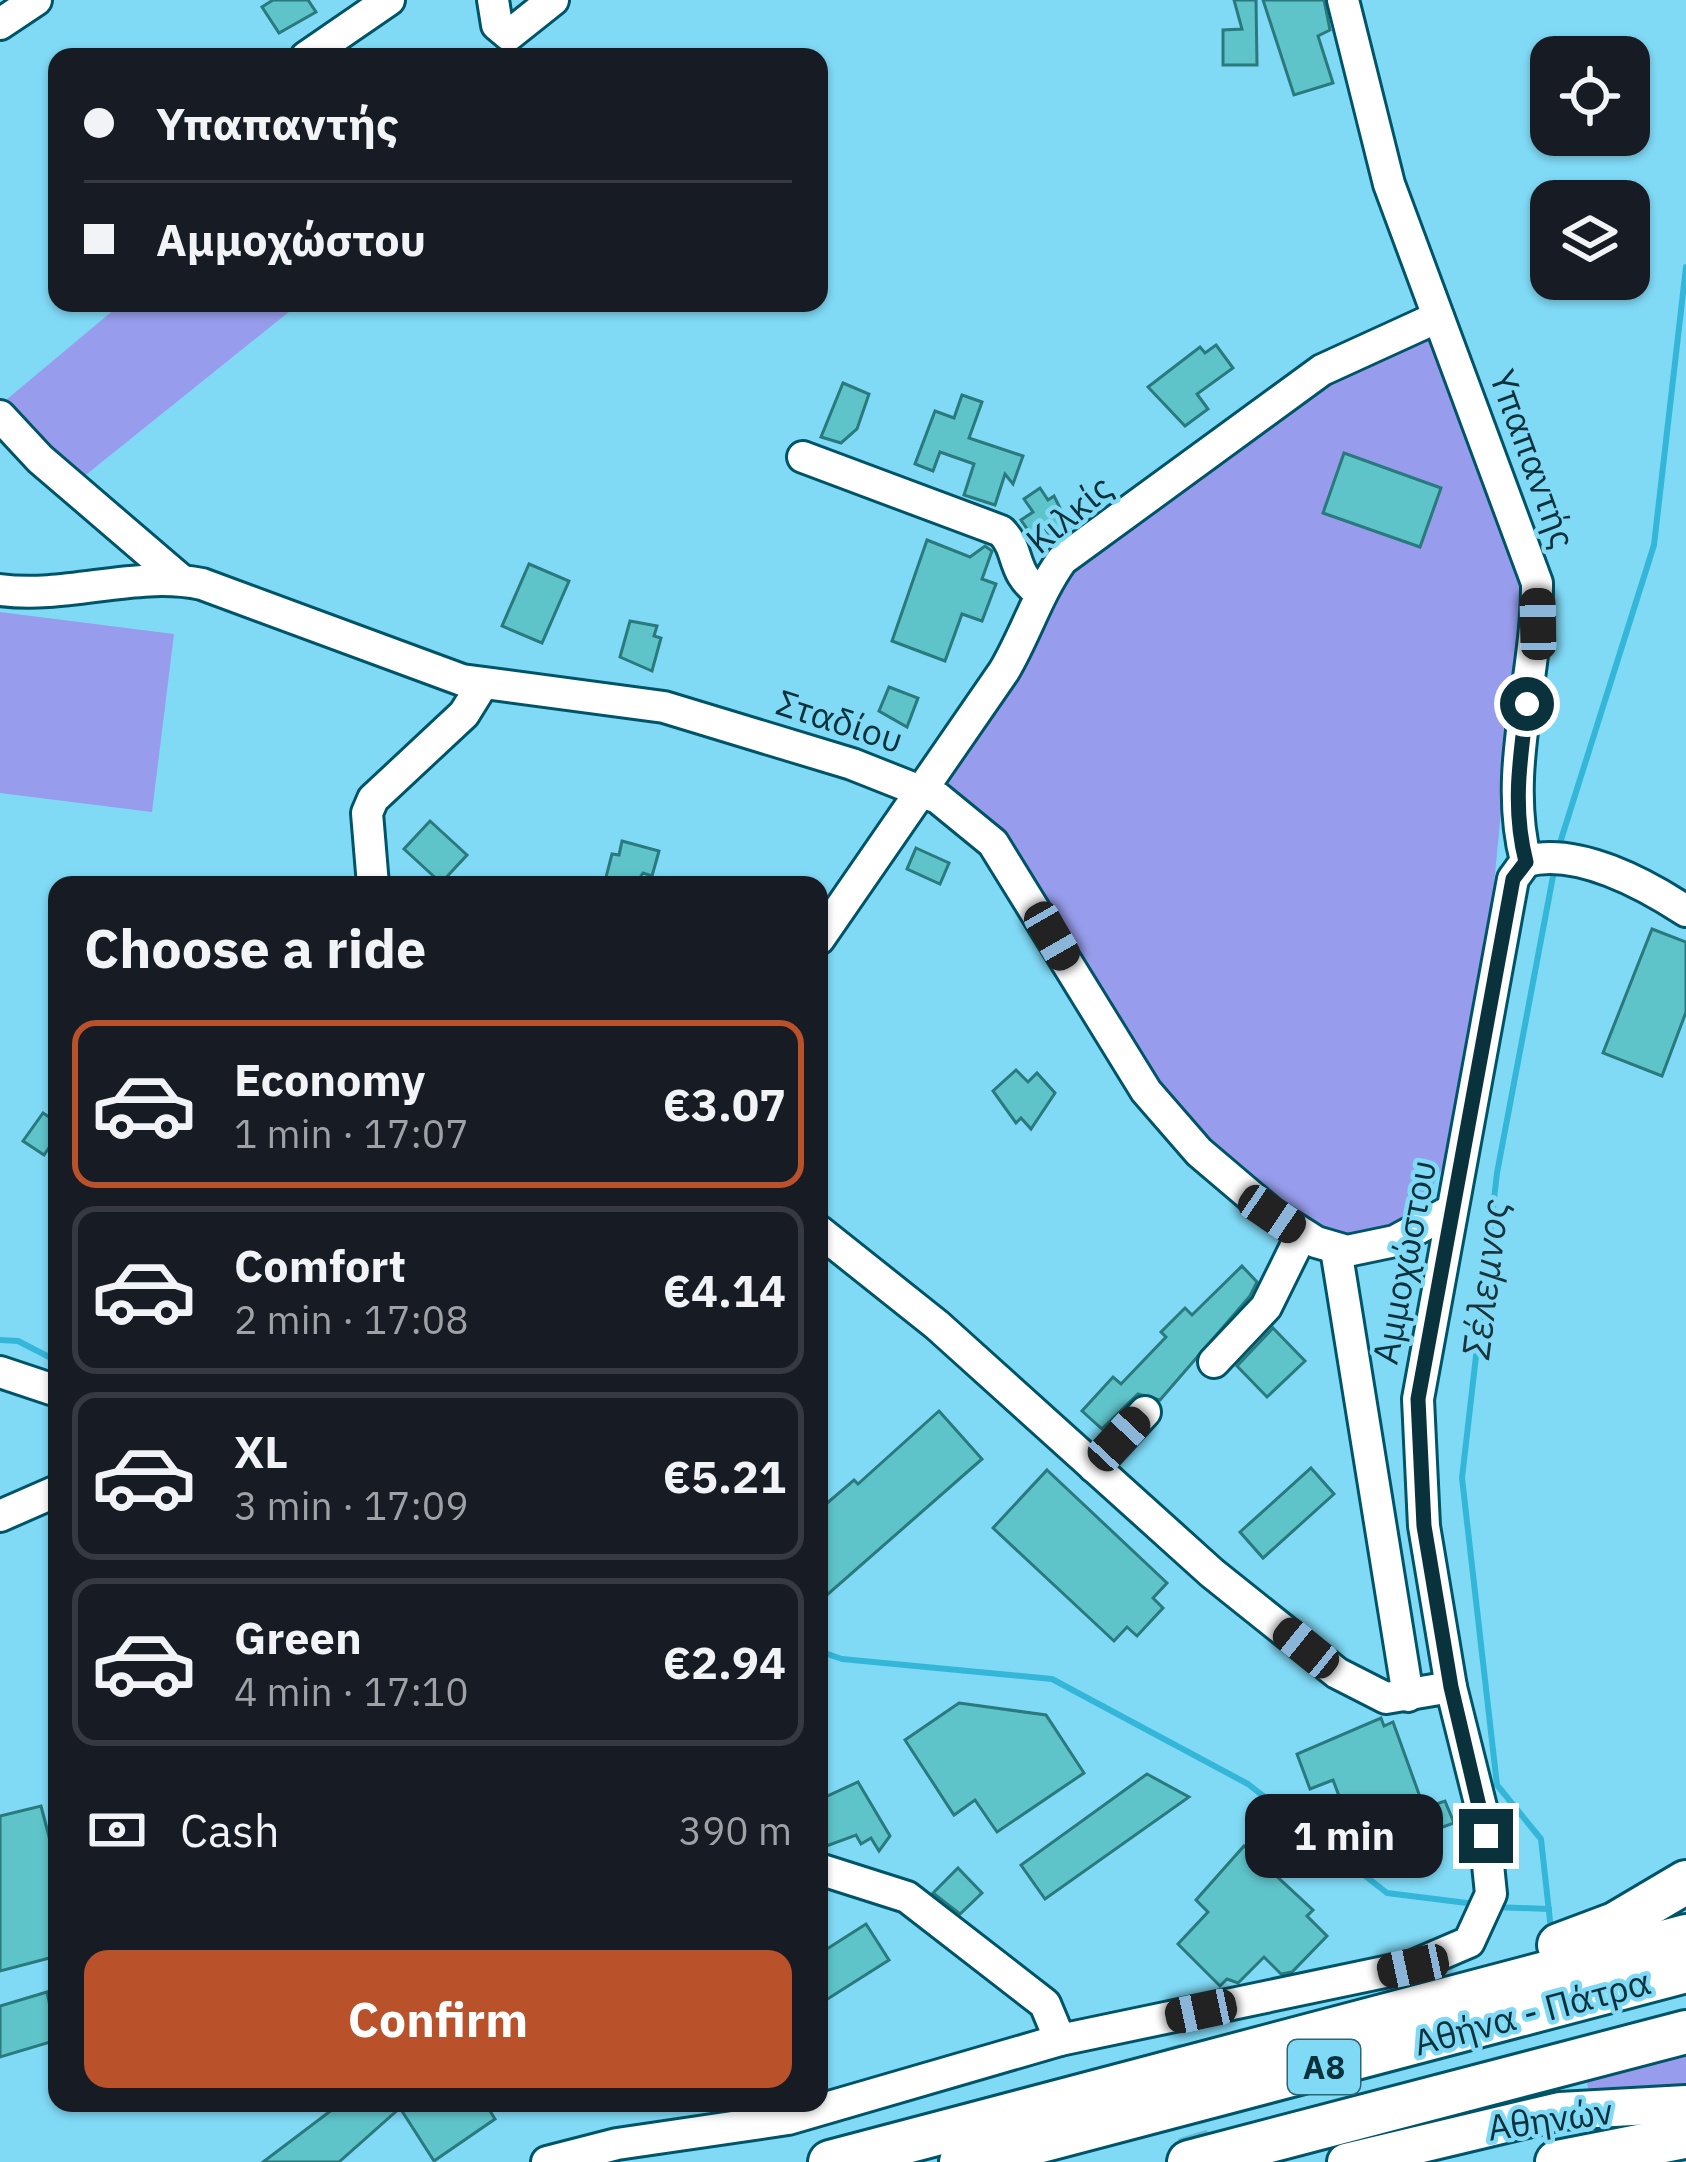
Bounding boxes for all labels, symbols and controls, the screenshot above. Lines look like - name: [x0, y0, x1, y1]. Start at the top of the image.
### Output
- map controls: [1530, 36, 1650, 300]
- button: locate: [1530, 36, 1650, 156]
- text: Υπαπαντής: [156, 94, 399, 152]
- button: layers: [1530, 180, 1650, 300]
- text: Αμμοχώστου: [156, 210, 426, 268]
- street label: Υπαπαντής: [1480, 363, 1587, 554]
- street label: Κιλκίς: [1016, 464, 1122, 563]
- car: [1519, 588, 1557, 660]
- route start: [1500, 677, 1554, 731]
- street label: Σταδίου: [771, 678, 909, 763]
- car: [1018, 896, 1086, 976]
- text: Choose a ride: [84, 913, 426, 983]
- icon: car: [90, 1050, 198, 1158]
- text: Economy: [234, 1050, 425, 1108]
- text: €3.07: [663, 1075, 786, 1133]
- text: 1 min · 17:07: [234, 1108, 469, 1159]
- street label: Αμμοχώστου: [1361, 1156, 1446, 1368]
- car: [1232, 1179, 1312, 1249]
- water label: Σέλεμνος: [1449, 1196, 1520, 1363]
- icon: car: [90, 1236, 198, 1344]
- text: Comfort: [234, 1236, 406, 1294]
- text: €4.14: [663, 1261, 786, 1319]
- text: 2 min · 17:08: [234, 1294, 469, 1345]
- car: [1081, 1400, 1157, 1478]
- icon: car: [90, 1422, 198, 1530]
- text: XL: [234, 1422, 288, 1480]
- text: €5.21: [663, 1447, 786, 1505]
- text: 3 min · 17:09: [234, 1480, 469, 1531]
- icon: car: [90, 1608, 198, 1716]
- text: Green: [234, 1608, 362, 1666]
- car: [1267, 1611, 1345, 1685]
- text: €2.94: [663, 1633, 786, 1691]
- text: 4 min · 17:10: [234, 1666, 469, 1717]
- callout: 1 min: [1246, 1794, 1444, 1878]
- icon: cash: [84, 1797, 150, 1863]
- text: Cash: [180, 1801, 279, 1859]
- text: 390 m: [679, 1805, 792, 1856]
- route end: [1459, 1809, 1513, 1863]
- text: 1 min: [1293, 1810, 1395, 1861]
- car: [1374, 1941, 1452, 1991]
- button: Confirm: [84, 1950, 792, 2088]
- street label: Αθήνα - Πάτρα: [1408, 1957, 1656, 2066]
- car: [1162, 1986, 1240, 2036]
- road number: Α8: [1288, 2040, 1360, 2094]
- street label: Αθηνών: [1484, 2086, 1616, 2151]

